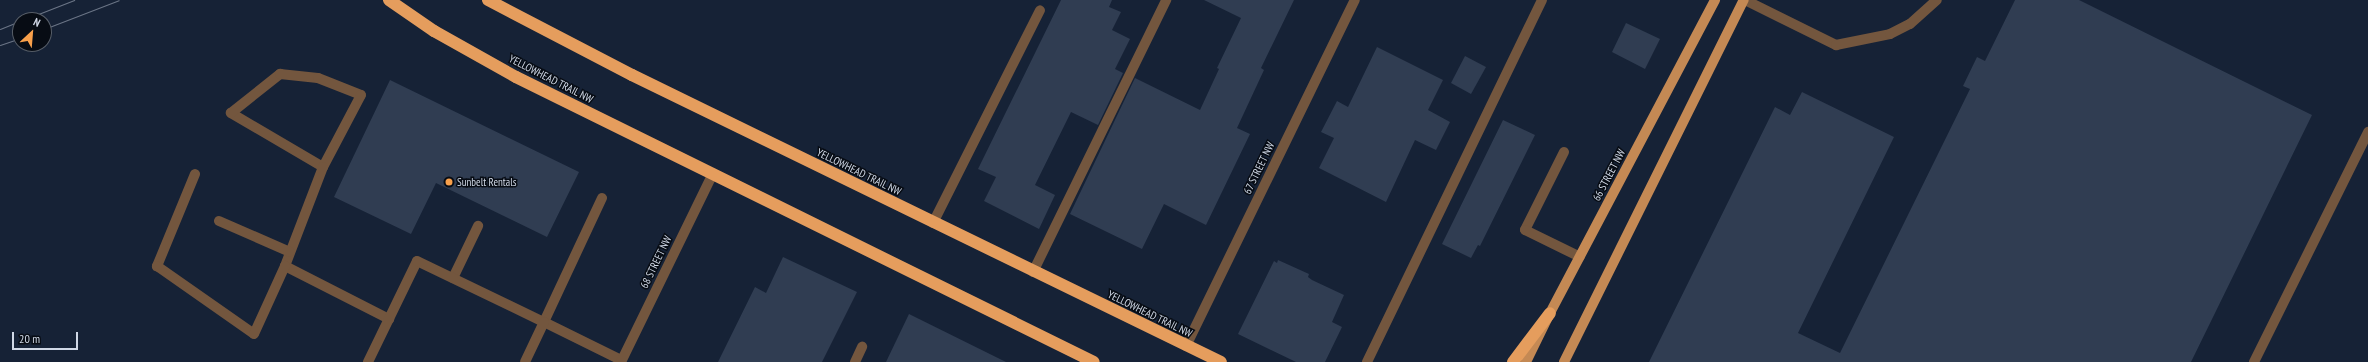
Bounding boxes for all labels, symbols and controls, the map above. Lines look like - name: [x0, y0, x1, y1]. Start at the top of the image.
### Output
- north arrow: [12, 12, 52, 52]
- text: N: [31, 15, 43, 30]
- street label: YELLOWHEAD TRAIL NW: [506, 52, 596, 106]
- street label: 67 STREET NW: [1241, 139, 1277, 197]
- street label: YELLOWHEAD TRAIL NW: [814, 146, 904, 198]
- street label: 66 STREET NW: [1590, 147, 1628, 203]
- place label: Sunbelt Rentals: [457, 175, 516, 189]
- marker: Sunbelt Rentals: [444, 177, 454, 187]
- street label: 68 STREET NW: [638, 233, 674, 291]
- street label: YELLOWHEAD TRAIL NW: [1105, 288, 1195, 340]
- scale bar: [14, 324, 80, 350]
- text: 20 m: [19, 331, 40, 346]

